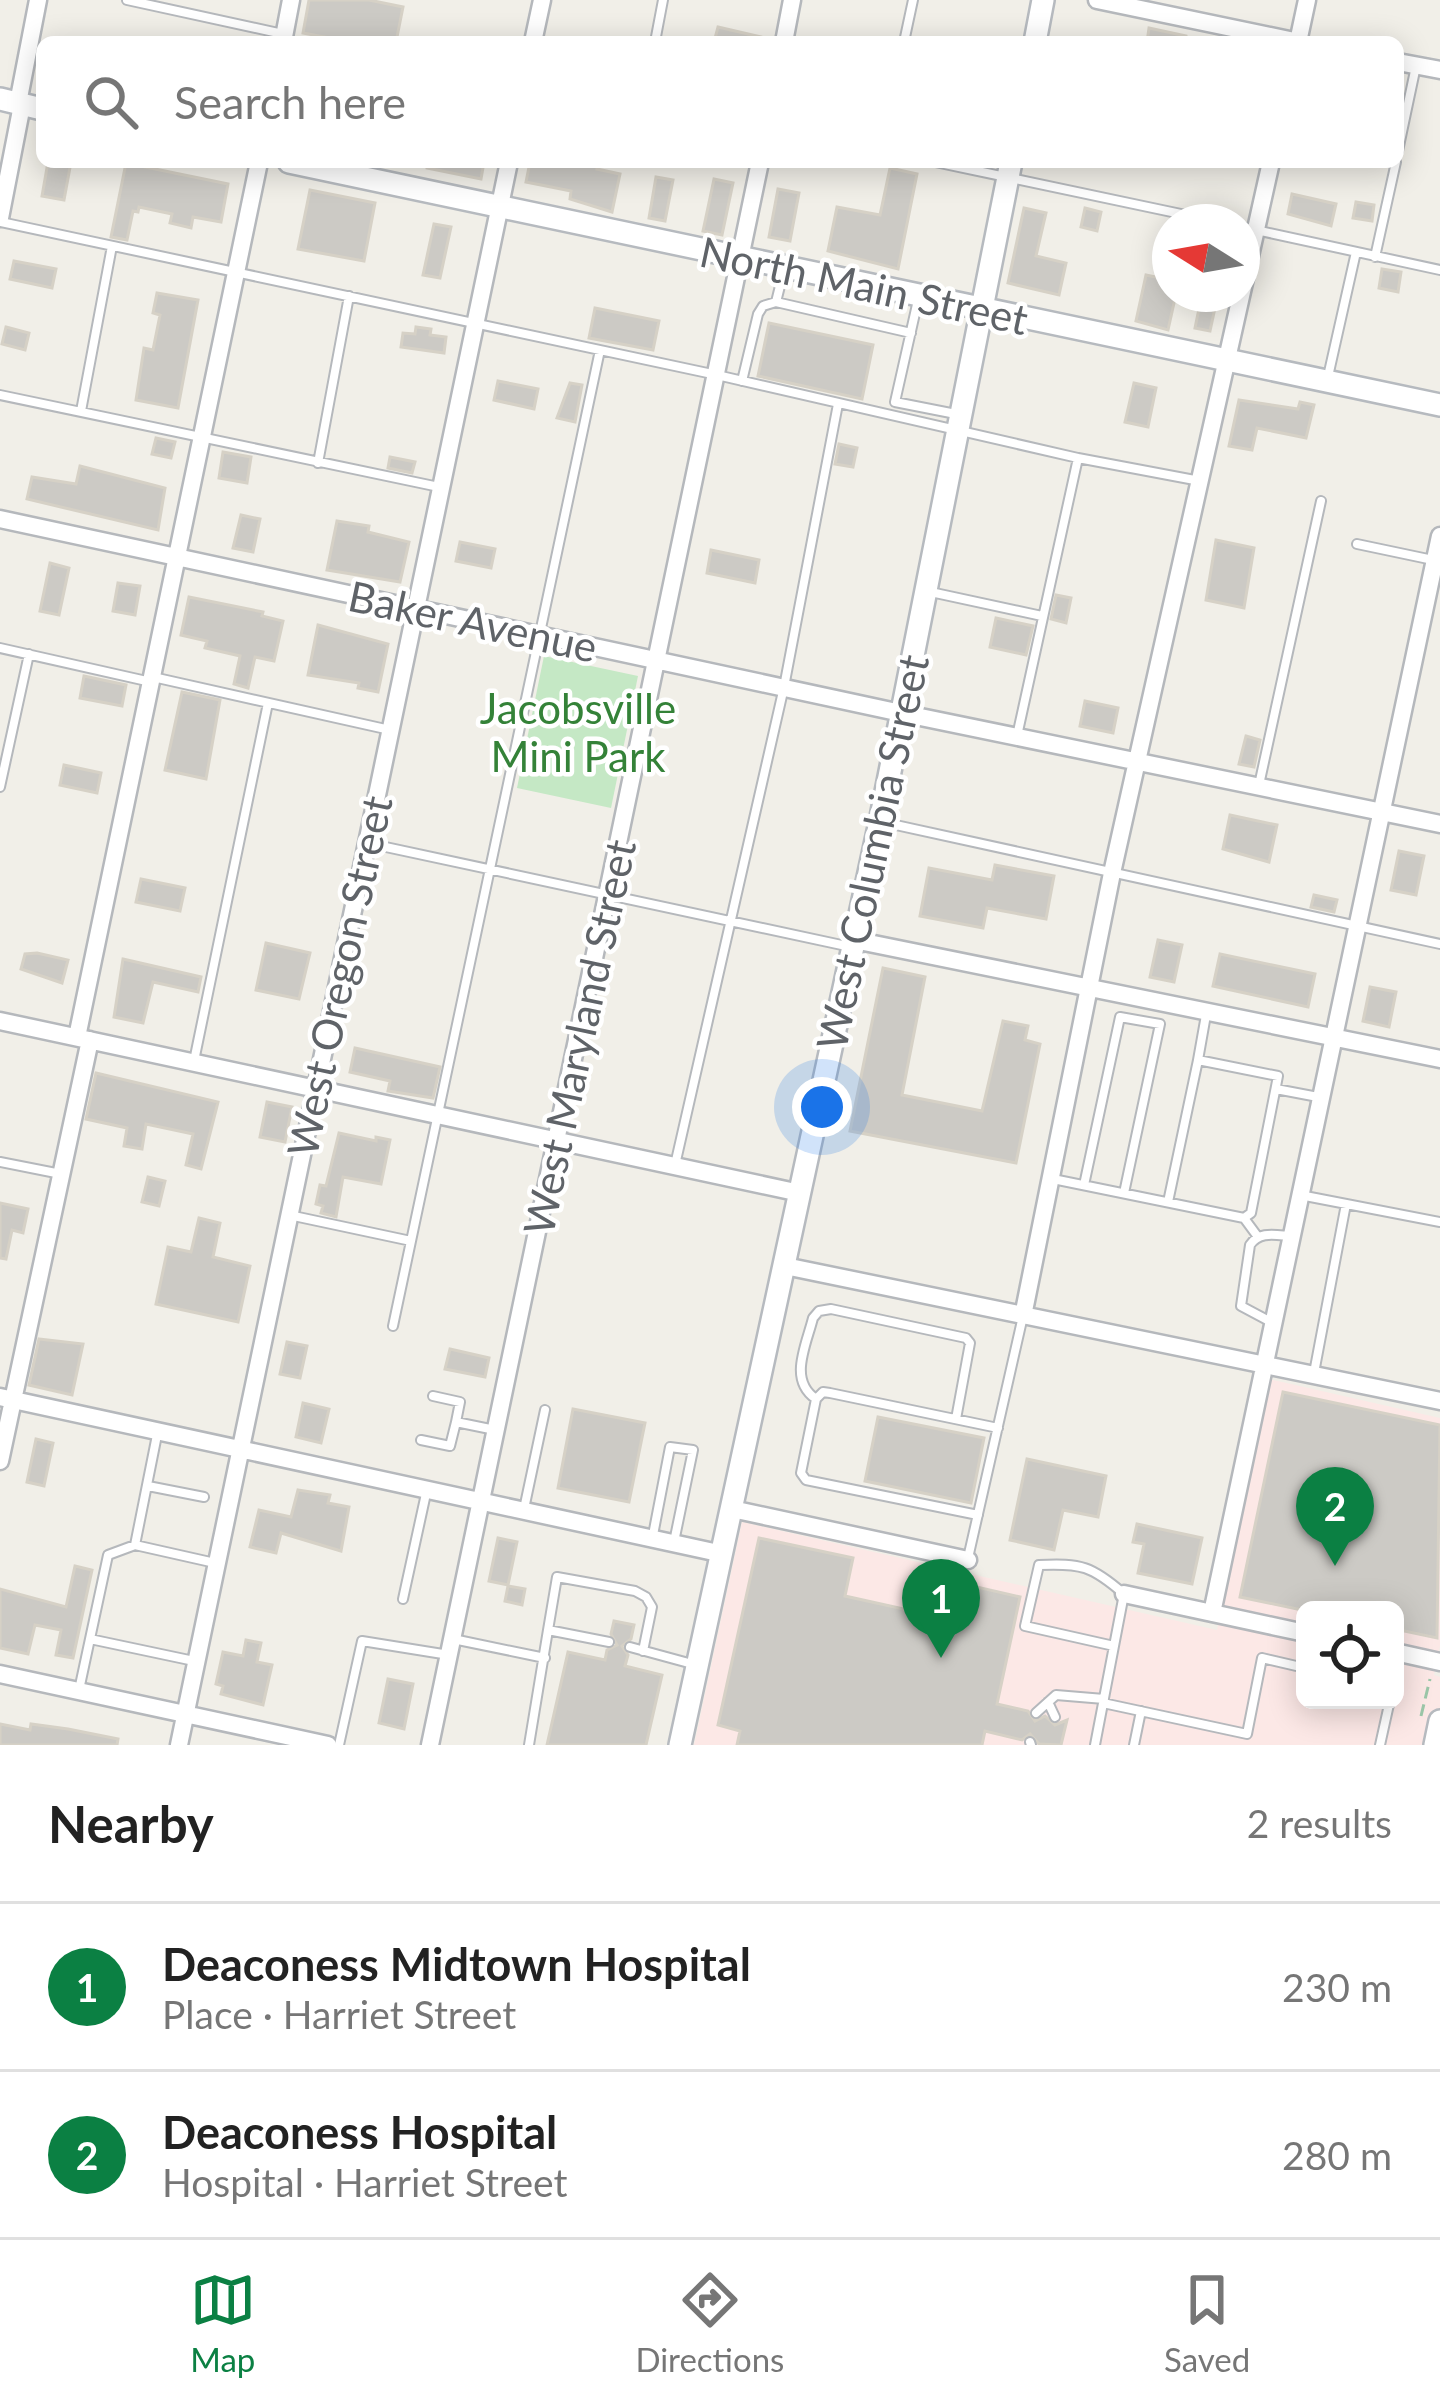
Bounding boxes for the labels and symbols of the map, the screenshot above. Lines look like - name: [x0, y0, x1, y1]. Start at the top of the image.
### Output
- north arrow: [1152, 204, 1260, 312]
- street label: North Main Street: [696, 226, 1032, 344]
- street label: Baker Avenue: [344, 570, 602, 672]
- street label: West Columbia Street: [806, 650, 938, 1054]
- park label: Jacobsville Mini Park: [480, 683, 676, 781]
- street label: West Oregon Street: [276, 791, 402, 1161]
- street label: West Maryland Street: [513, 835, 645, 1239]
- your location: [792, 1077, 852, 1137]
- pin: 2: [1296, 1467, 1374, 1566]
- pin: 1: [902, 1559, 980, 1658]

